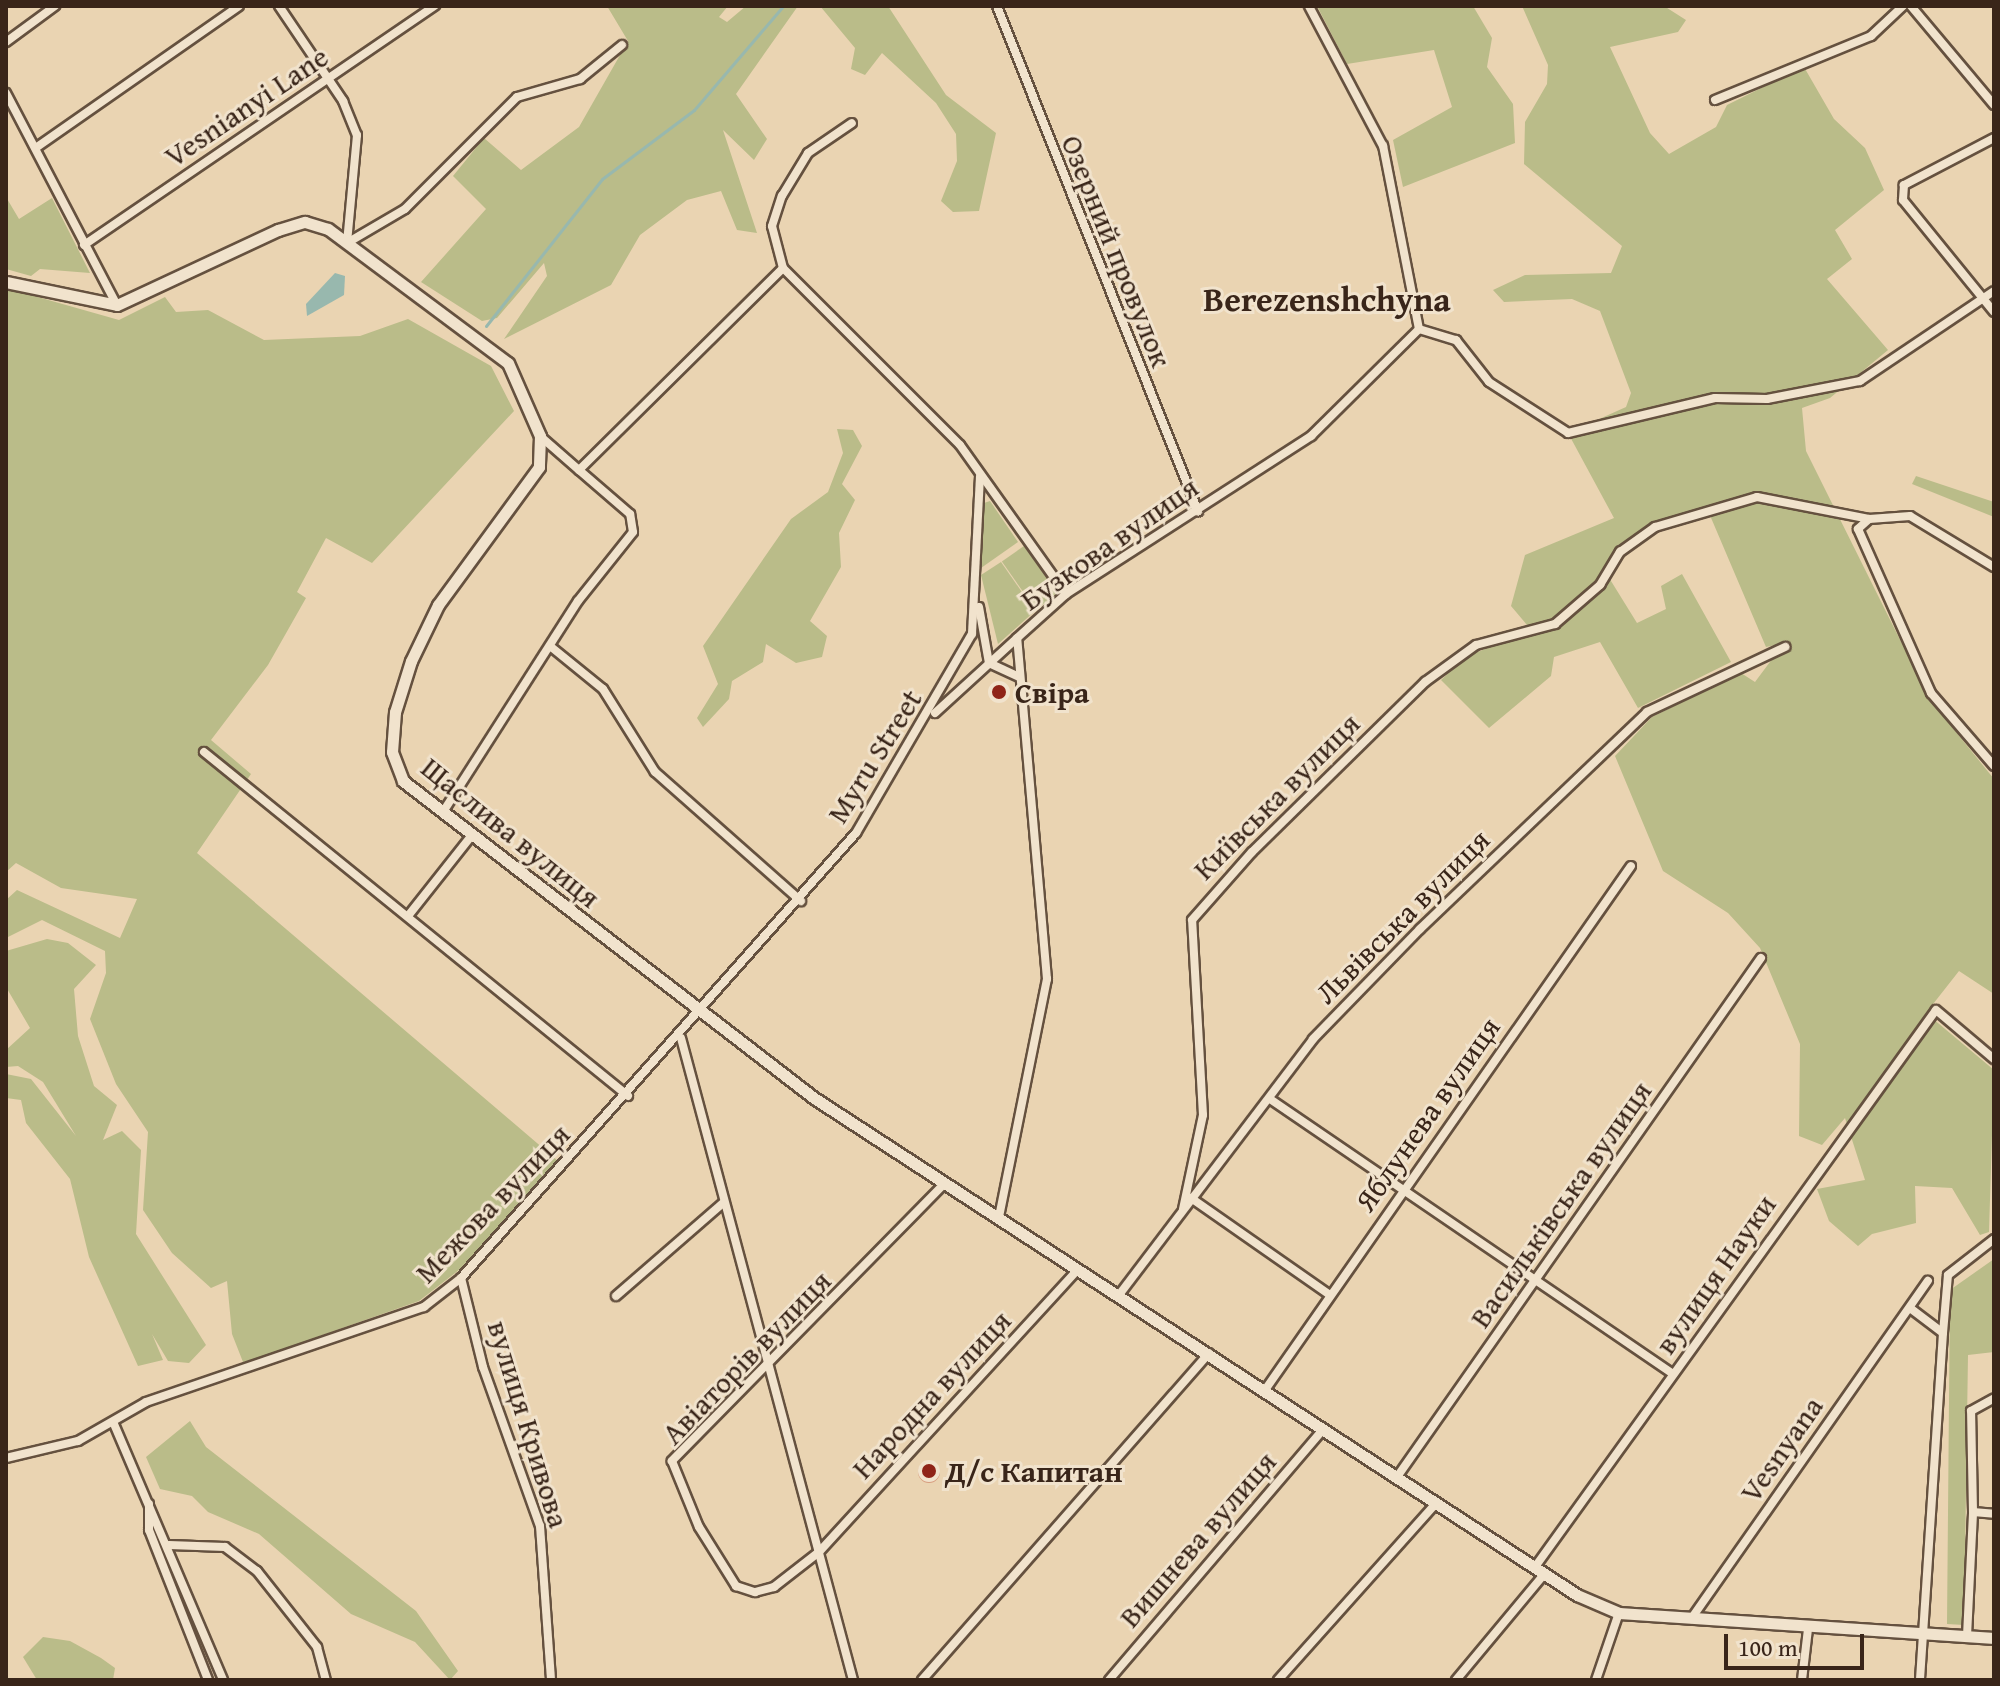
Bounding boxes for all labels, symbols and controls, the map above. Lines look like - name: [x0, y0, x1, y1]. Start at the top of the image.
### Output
- street label: Vesnianyi Lane: [157, 38, 335, 174]
- street label: Озерний провулок: [1054, 130, 1180, 372]
- district label: Berezenshchyna: [1203, 279, 1451, 319]
- street label: Бузкова вулиця: [1013, 469, 1205, 617]
- place label: Свіра: [1015, 674, 1089, 710]
- street label: Myru Street: [819, 683, 929, 829]
- marker: Свіра: [990, 683, 1008, 701]
- street label: Київська вулиця: [1185, 705, 1367, 887]
- street label: Щаслива вулиця: [414, 749, 608, 915]
- street label: Львівська вулиця: [1307, 821, 1497, 1011]
- street label: Яблунева вулиця: [1347, 1010, 1507, 1218]
- street label: Васильківська вулиця: [1461, 1074, 1659, 1334]
- street label: Межова вулиця: [407, 1116, 577, 1290]
- street label: вулиця Науки: [1647, 1187, 1783, 1361]
- street label: Авіаторів вулиця: [654, 1263, 838, 1451]
- street label: Народна вулиця: [844, 1302, 1018, 1486]
- street label: вулиця Кривова: [480, 1316, 578, 1532]
- street label: Vesnyana: [1732, 1389, 1830, 1509]
- street label: Вишнева вулиця: [1111, 1444, 1283, 1634]
- place label: Д/с Капитан: [945, 1453, 1123, 1489]
- marker: Д/с Капитан: [920, 1462, 938, 1480]
- scale bar: [1728, 1618, 1868, 1668]
- text: 100 m: [1738, 1630, 1798, 1665]

